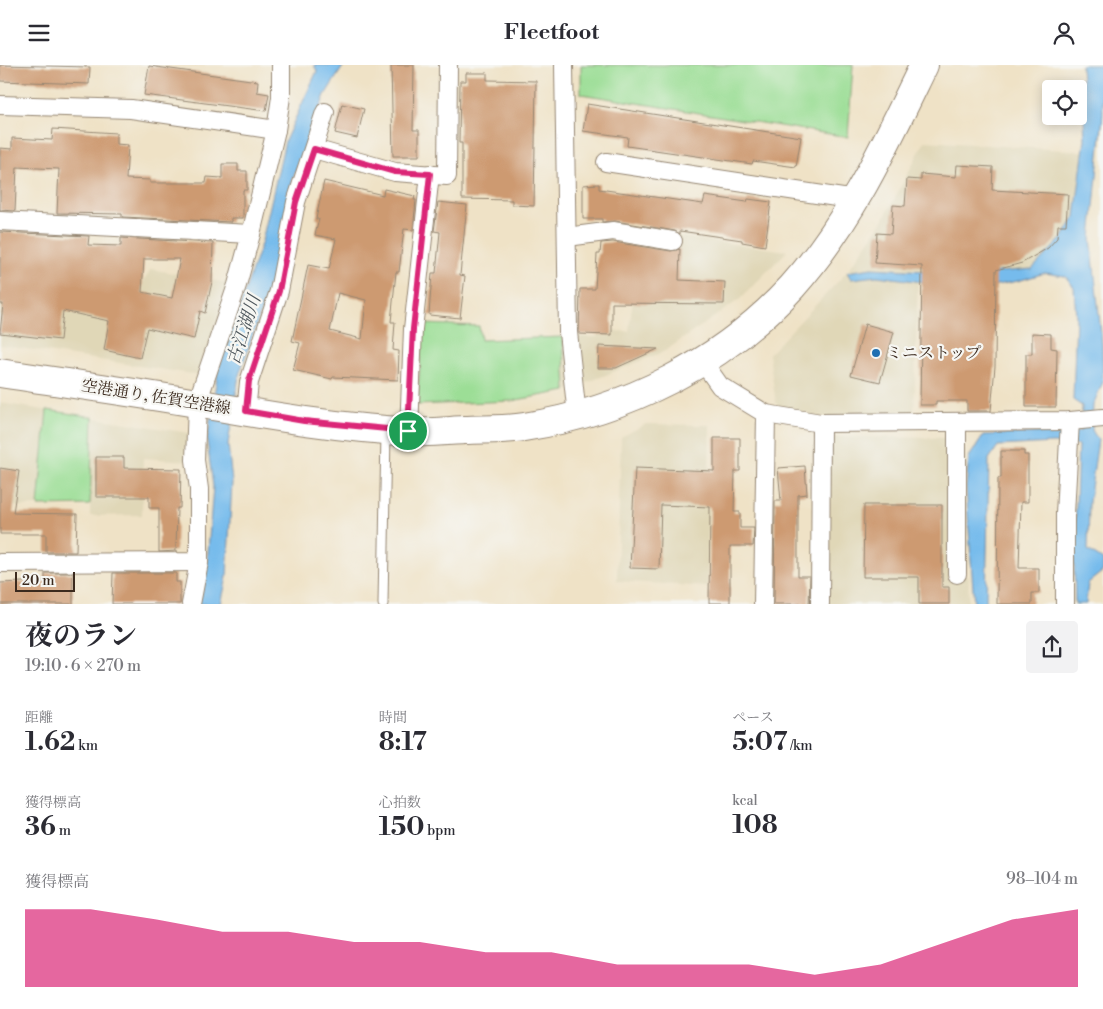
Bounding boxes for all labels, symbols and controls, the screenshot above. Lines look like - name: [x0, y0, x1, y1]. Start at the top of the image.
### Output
- icon: menu: [25, 19, 53, 47]
- text: Fleetfoot: [504, 19, 599, 46]
- icon: person: [1050, 19, 1078, 47]
- map controls: [1042, 80, 1087, 125]
- button: locate: [1042, 80, 1087, 125]
- water label: 古江湖川: [222, 290, 267, 368]
- place label: ミニストップ: [886, 343, 982, 363]
- marker: ミニストップ: [870, 347, 882, 359]
- street label: 空港通り, 佐賀空港線: [80, 375, 232, 419]
- pin: [387, 410, 429, 452]
- icon: arrive: [394, 417, 422, 445]
- scale bar: [15, 569, 75, 592]
- text: 20 m: [22, 572, 54, 590]
- text: 夜のラン: [25, 619, 137, 654]
- button: share: [1026, 621, 1078, 673]
- text: 19:10 · 6 × 270 m: [25, 656, 141, 676]
- text: 距離: [25, 709, 53, 727]
- text: 時間: [379, 709, 407, 727]
- text: ペース: [732, 709, 774, 727]
- text: 1.62: [25, 727, 75, 758]
- text: 8:17: [379, 727, 427, 758]
- text: 5:07: [732, 727, 787, 758]
- text: km: [75, 737, 98, 755]
- text: /km: [787, 737, 813, 755]
- text: kcal: [732, 792, 758, 810]
- text: 獲得標高: [25, 794, 81, 812]
- text: 心拍数: [379, 794, 421, 812]
- text: 108: [732, 810, 778, 841]
- text: 36: [25, 812, 56, 843]
- text: 150: [379, 812, 424, 843]
- text: m: [56, 822, 71, 840]
- text: bpm: [424, 822, 456, 840]
- text: 98–104 m: [1006, 869, 1078, 889]
- text: 獲得標高: [25, 872, 89, 892]

